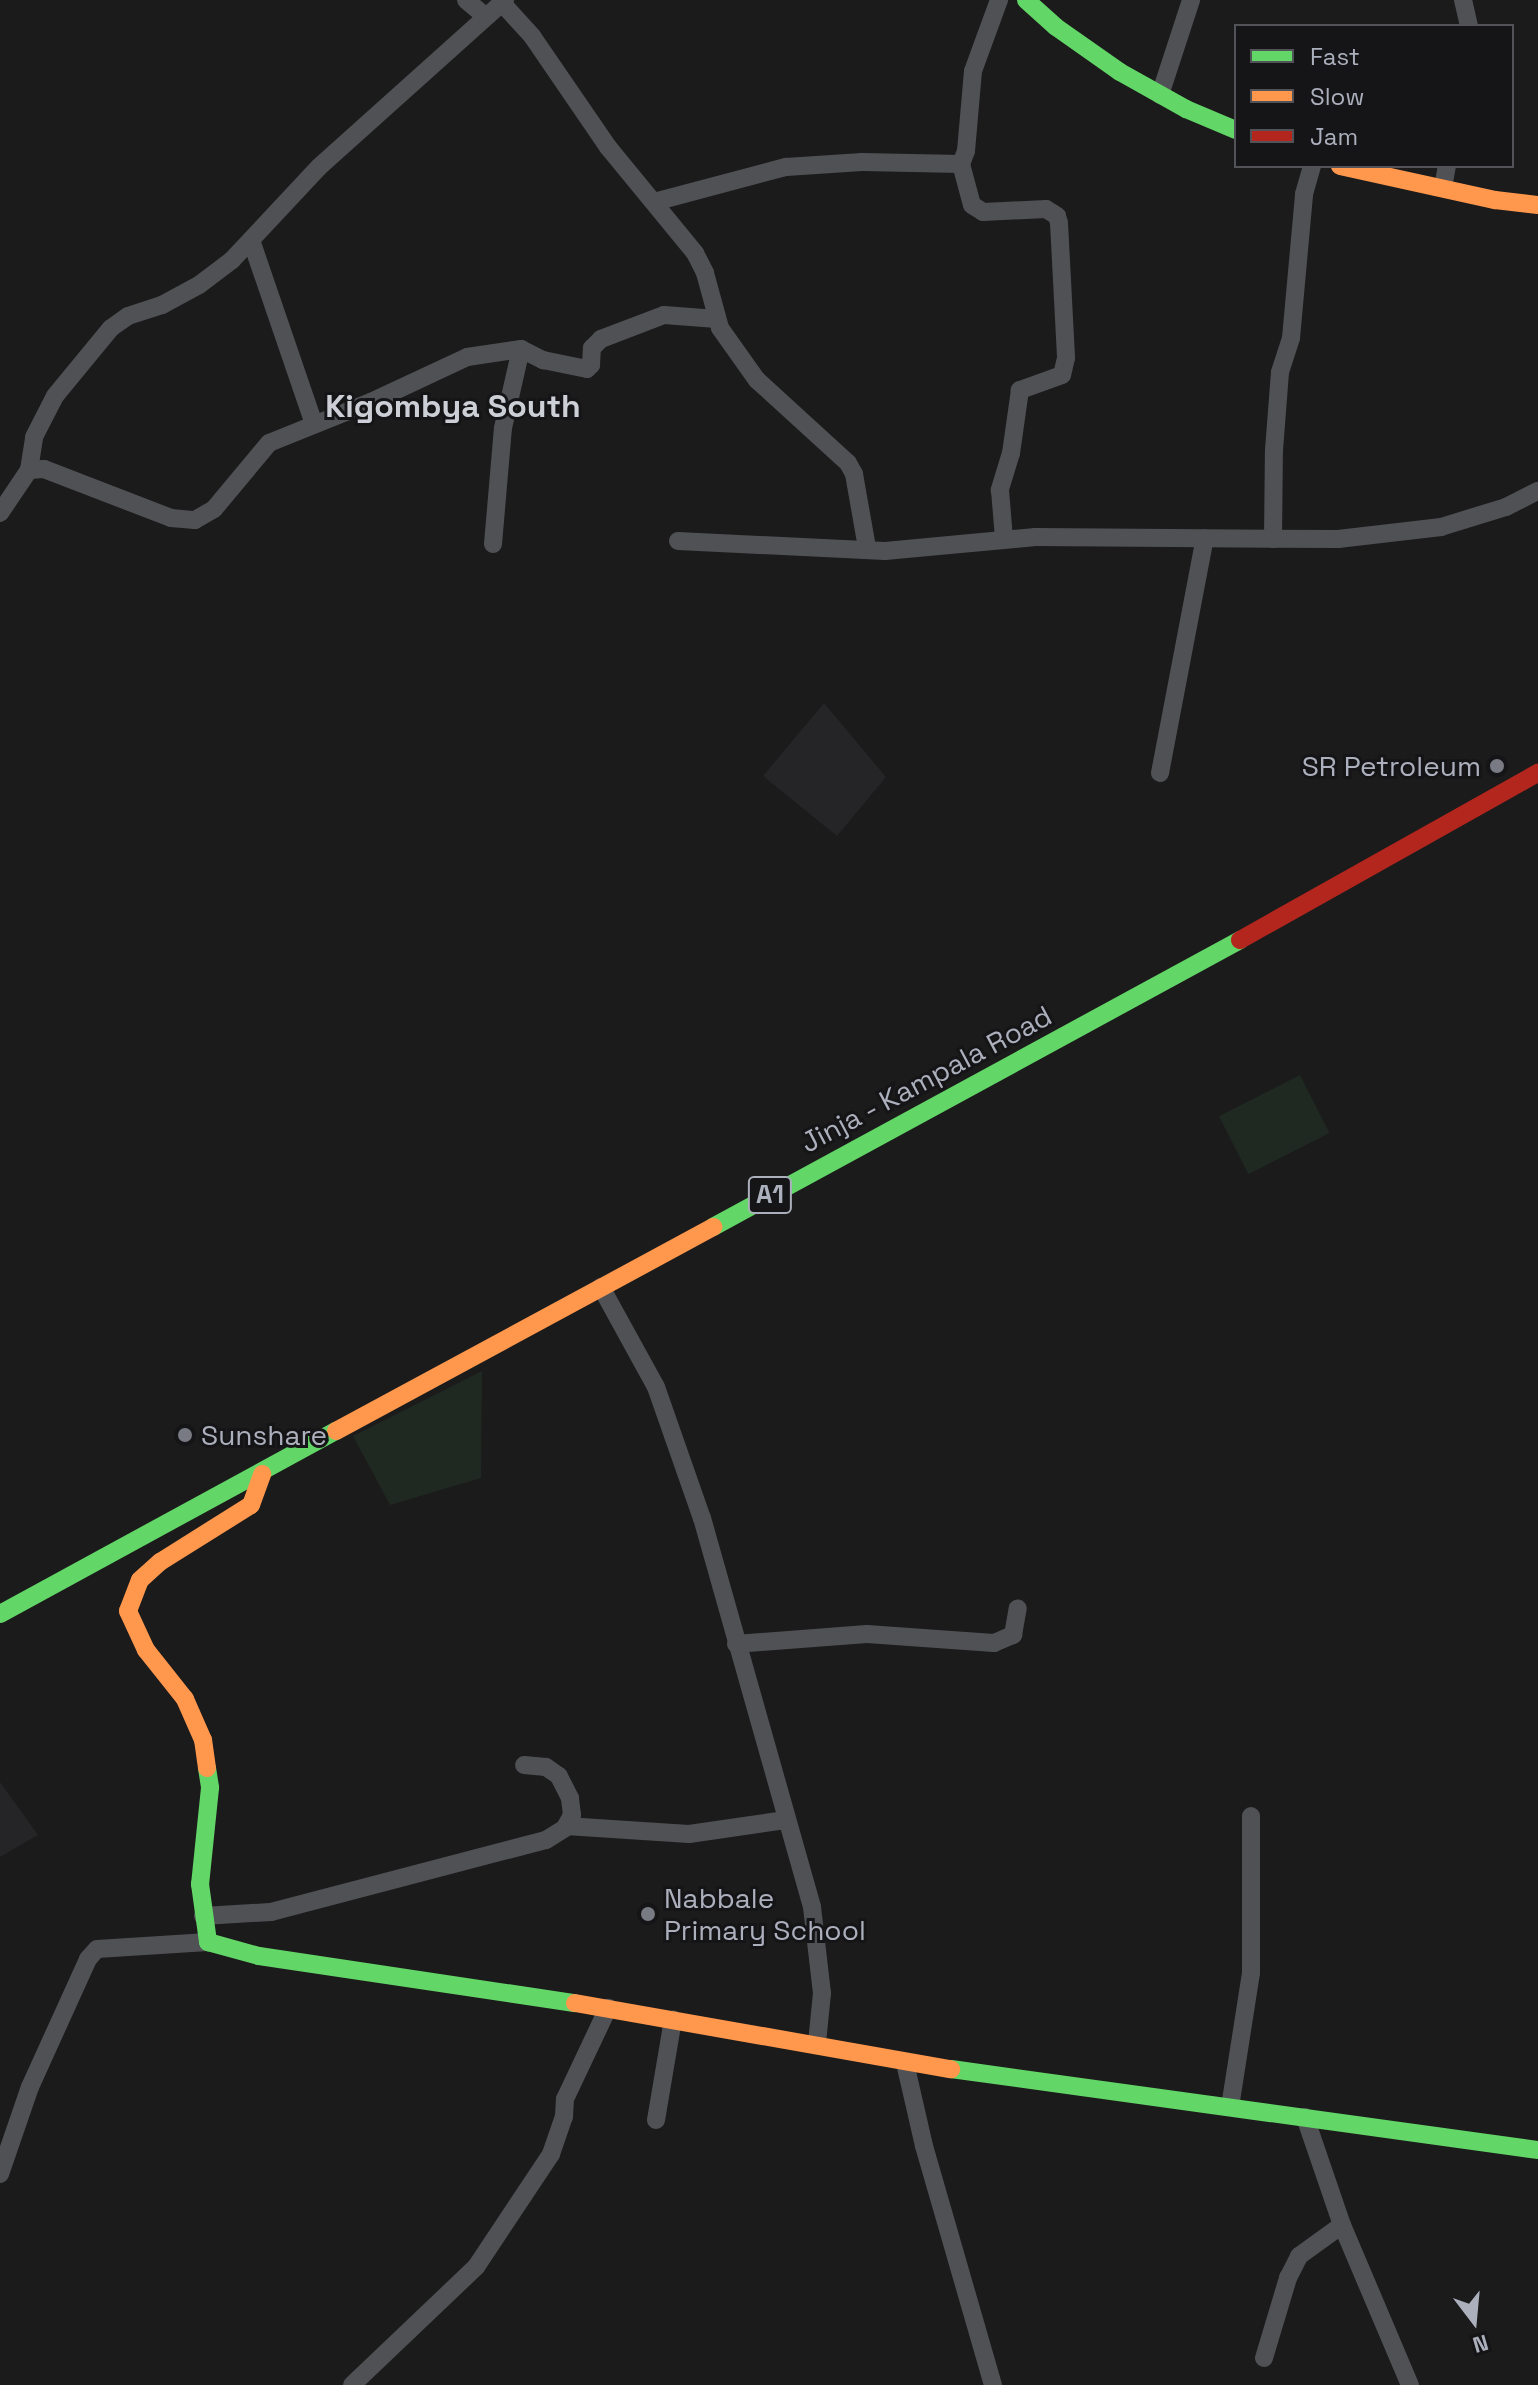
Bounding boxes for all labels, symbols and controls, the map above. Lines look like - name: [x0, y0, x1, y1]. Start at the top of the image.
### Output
- legend: [1234, 24, 1514, 168]
- text: Fast: [1310, 41, 1360, 72]
- text: Slow: [1310, 81, 1364, 112]
- text: Jam: [1310, 121, 1358, 152]
- district label: Kigombya South: [325, 387, 581, 425]
- place label: SR Petroleum: [1302, 749, 1481, 783]
- marker: SR Petroleum: [1488, 757, 1506, 775]
- street label: Jinja - Kampala Road: [794, 998, 1058, 1160]
- road number: A1: [746, 1173, 794, 1217]
- place label: Sunshare: [201, 1418, 327, 1452]
- marker: Sunshare: [176, 1426, 194, 1444]
- place label: Nabbale Primary School: [664, 1881, 866, 1947]
- marker: Nabbale Primary School: [639, 1905, 657, 1923]
- north arrow: [1434, 2281, 1514, 2361]
- text: N: [1470, 2329, 1492, 2360]

